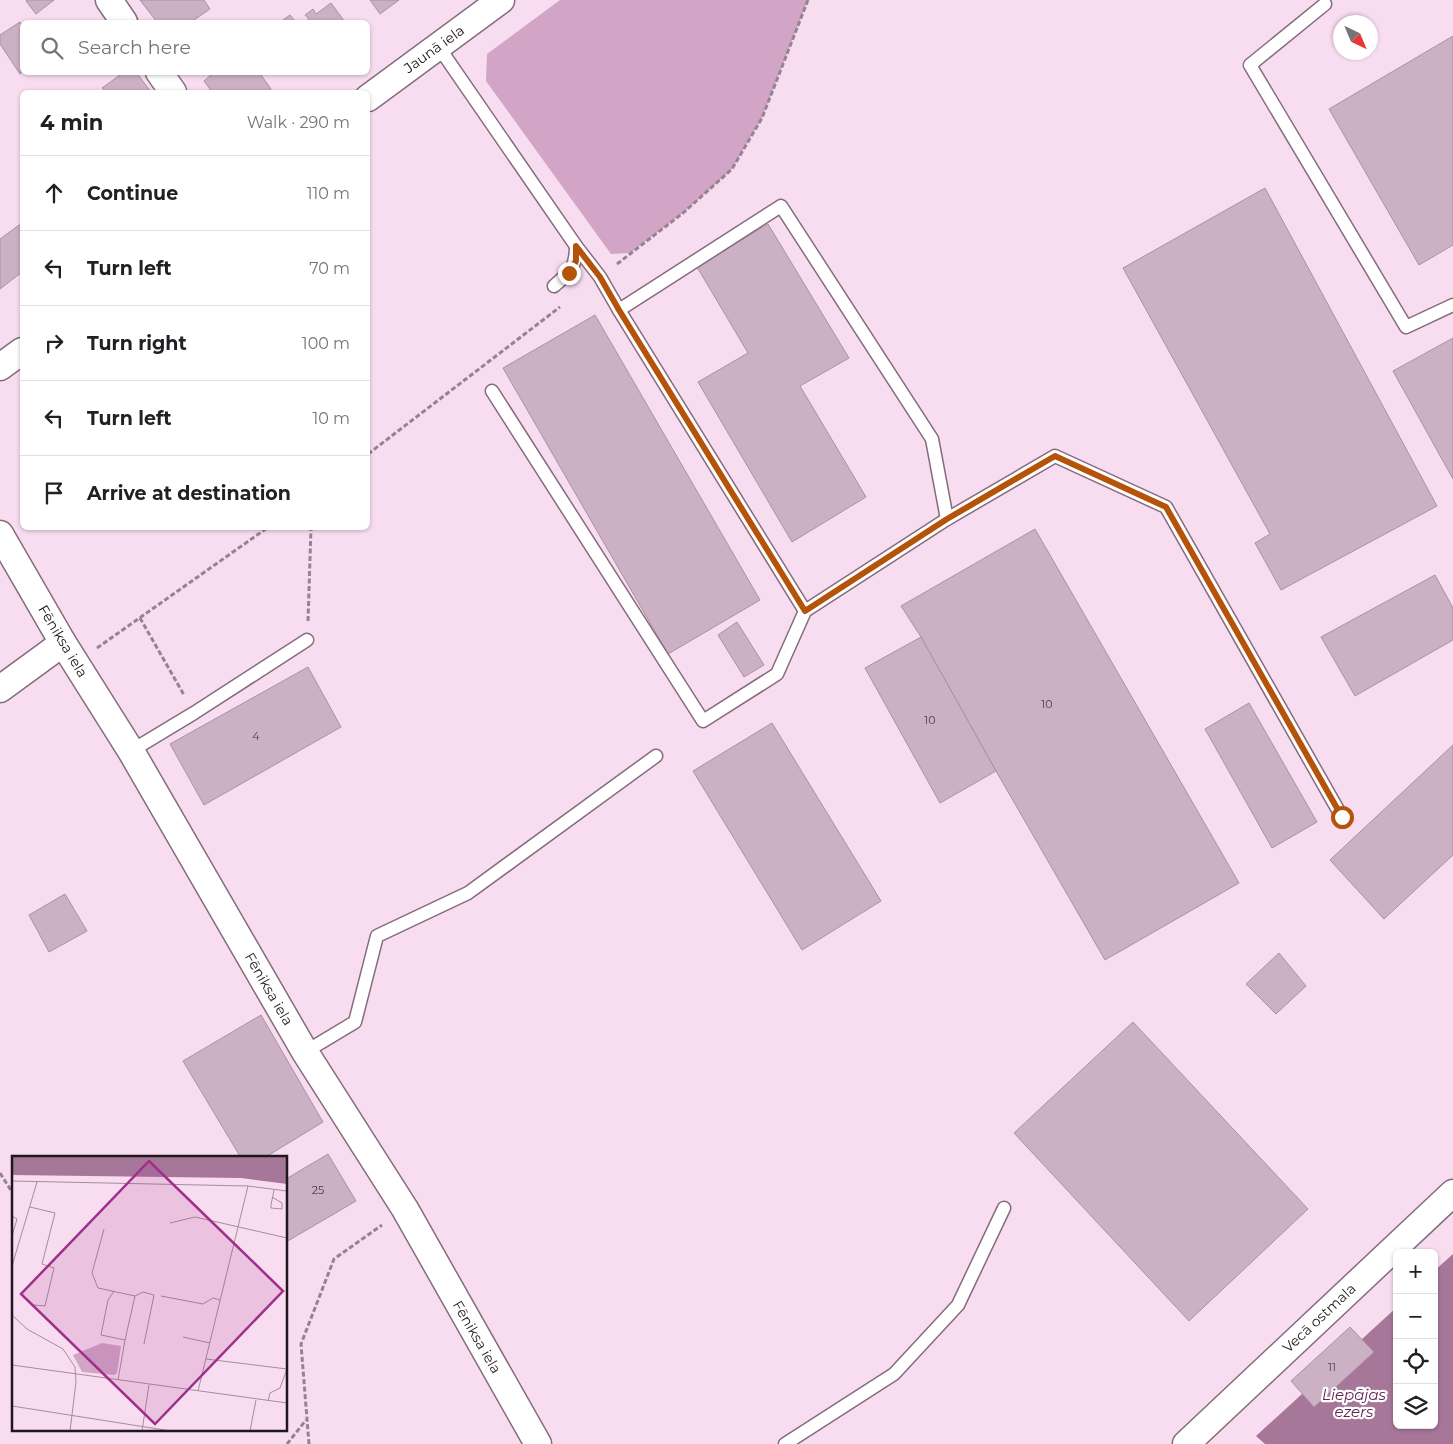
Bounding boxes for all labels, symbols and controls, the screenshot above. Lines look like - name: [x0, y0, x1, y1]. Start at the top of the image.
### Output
- north arrow: [1333, 15, 1378, 60]
- search box: [20, 20, 370, 75]
- street label: Jaunā iela: [399, 21, 468, 78]
- icon: search: [38, 34, 66, 62]
- text: Search here: [78, 36, 191, 59]
- text: 4 min: [40, 110, 103, 135]
- text: Walk · 290 m: [247, 113, 350, 132]
- icon: ahead: [40, 179, 68, 207]
- text: Continue: [87, 182, 178, 205]
- text: 110 m: [307, 184, 350, 203]
- icon: left: [40, 254, 68, 282]
- text: Turn left: [87, 257, 172, 280]
- text: 70 m: [309, 259, 350, 278]
- route end: [558, 262, 581, 285]
- icon: right: [40, 329, 68, 357]
- text: Turn right: [87, 332, 187, 355]
- text: 100 m: [302, 334, 350, 353]
- icon: left: [40, 404, 68, 432]
- text: Turn left: [87, 407, 172, 430]
- text: 10 m: [312, 409, 350, 428]
- icon: arrive: [40, 479, 68, 507]
- text: Arrive at destination: [87, 482, 291, 505]
- street label: Fēniksa iela: [34, 601, 92, 681]
- house number: 10: [1041, 697, 1053, 711]
- house number: 10: [924, 713, 936, 727]
- house number: 4: [252, 729, 260, 743]
- route start: [1331, 806, 1354, 829]
- street label: Fēniksa iela: [241, 949, 297, 1029]
- inset map: [12, 1156, 288, 1432]
- house number: 25: [312, 1183, 324, 1197]
- map controls: [1393, 1249, 1438, 1429]
- button: +: [1393, 1249, 1438, 1294]
- street label: Vecā ostmala: [1279, 1279, 1359, 1357]
- button: −: [1393, 1294, 1438, 1339]
- street label: Fēniksa iela: [449, 1297, 505, 1377]
- button: locate: [1393, 1339, 1438, 1384]
- house number: 11: [1328, 1360, 1336, 1374]
- button: layers: [1393, 1384, 1438, 1429]
- water label: Liepājas ezers: [1322, 1385, 1387, 1421]

